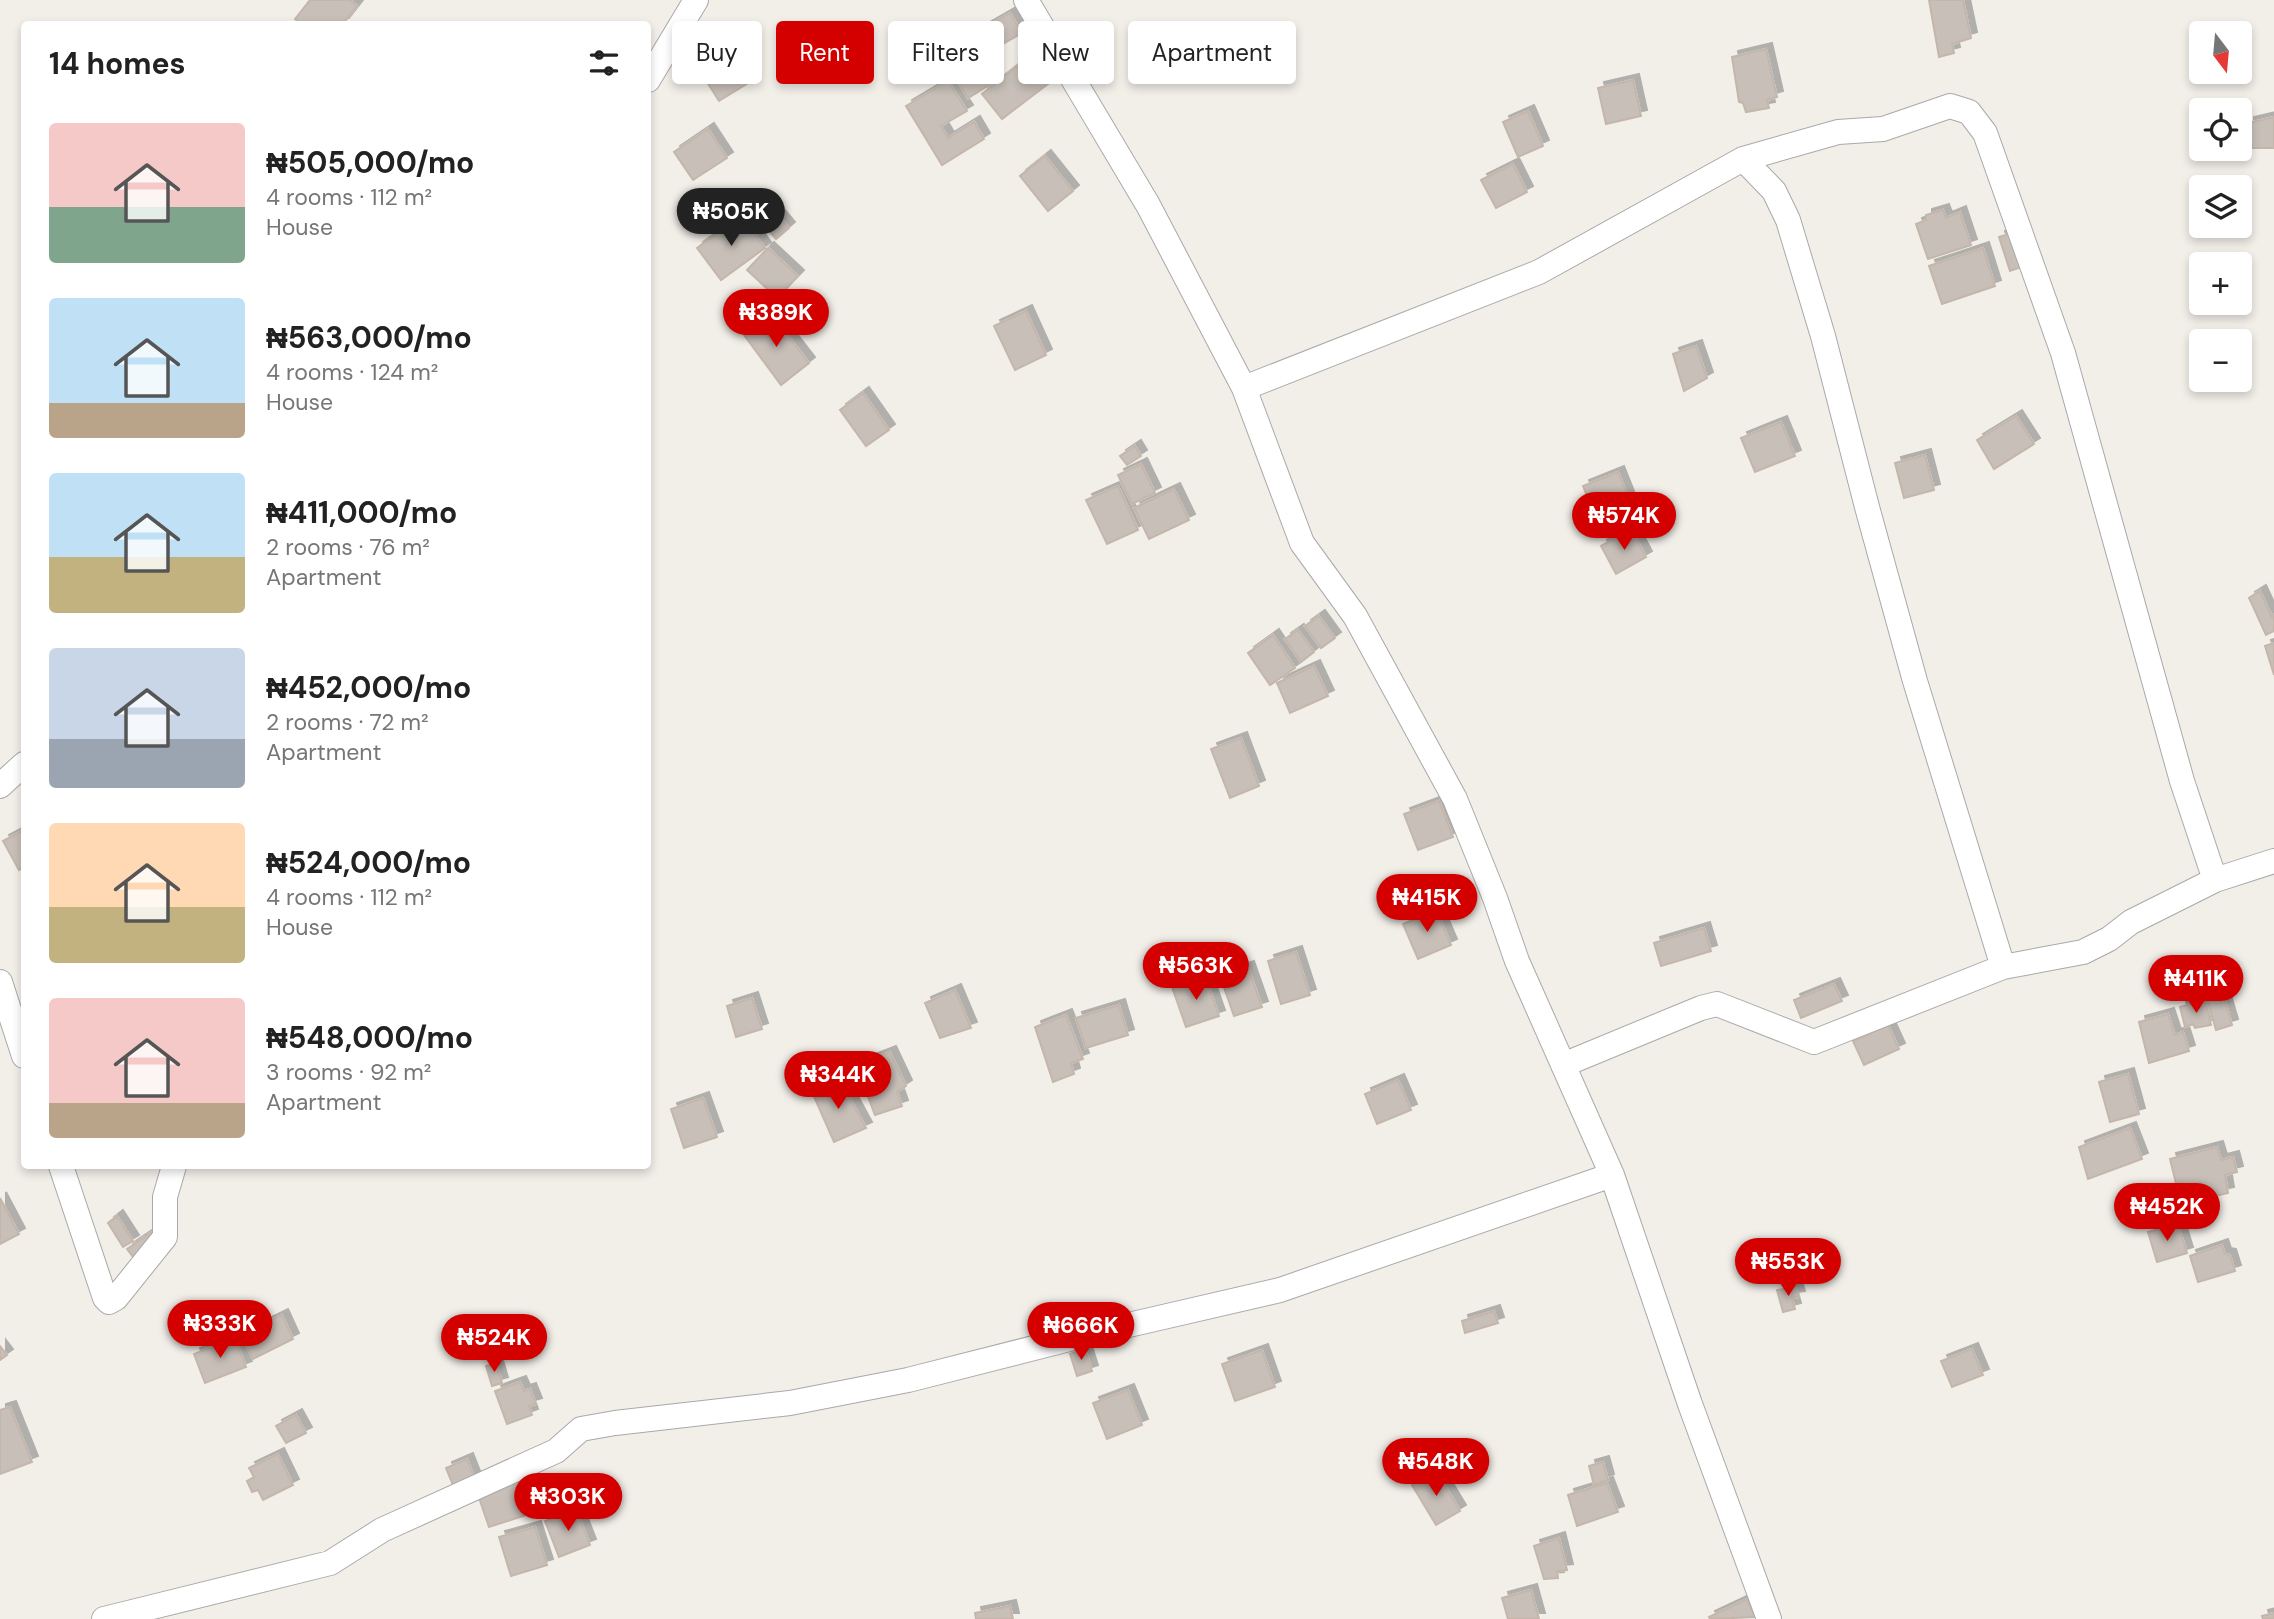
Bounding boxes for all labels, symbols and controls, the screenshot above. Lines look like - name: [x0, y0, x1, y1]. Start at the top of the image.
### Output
- chip: Buy: [672, 21, 762, 84]
- chip: Rent: [776, 21, 874, 84]
- chip: Filters: [888, 21, 1004, 84]
- chip: New: [1018, 21, 1114, 84]
- chip: Apartment: [1128, 21, 1296, 84]
- north arrow: [2189, 21, 2252, 84]
- map controls: [2189, 21, 2252, 392]
- text: 14 homes: [49, 44, 186, 83]
- icon: filters: [585, 44, 623, 82]
- button: locate: [2189, 98, 2252, 161]
- text: ₦505,000/mo: [266, 143, 474, 182]
- icon: home: [105, 151, 189, 235]
- button: layers: [2189, 175, 2252, 238]
- text: 4 rooms · 112 m²: [266, 182, 432, 212]
- pin: ₦505K: [682, 188, 780, 248]
- text: ₦505K: [693, 196, 769, 226]
- text: House: [266, 212, 333, 242]
- button: +: [2189, 252, 2252, 315]
- pin: ₦389K: [727, 290, 825, 349]
- text: ₦389K: [739, 297, 813, 327]
- text: ₦563,000/mo: [266, 318, 472, 357]
- icon: home: [105, 326, 189, 410]
- button: −: [2189, 329, 2252, 392]
- text: 4 rooms · 124 m²: [266, 357, 438, 387]
- text: House: [266, 387, 333, 417]
- pin: ₦574K: [1575, 492, 1673, 552]
- text: ₦411,000/mo: [266, 493, 457, 532]
- text: ₦574K: [1588, 500, 1660, 530]
- icon: home: [105, 501, 189, 585]
- text: 2 rooms · 76 m²: [266, 532, 430, 562]
- text: Apartment: [266, 562, 381, 592]
- text: ₦452,000/mo: [266, 668, 471, 707]
- icon: home: [105, 676, 189, 760]
- text: 2 rooms · 72 m²: [266, 707, 429, 737]
- text: Apartment: [266, 737, 381, 767]
- text: ₦524,000/mo: [266, 843, 471, 882]
- icon: home: [105, 851, 189, 935]
- pin: ₦415K: [1378, 874, 1476, 934]
- text: 4 rooms · 112 m²: [266, 882, 432, 912]
- text: ₦415K: [1392, 882, 1462, 912]
- text: House: [266, 912, 333, 942]
- pin: ₦563K: [1147, 942, 1245, 1002]
- text: ₦563K: [1159, 950, 1233, 980]
- pin: ₦411K: [2147, 956, 2245, 1015]
- text: ₦411K: [2164, 963, 2228, 993]
- text: ₦548,000/mo: [266, 1018, 473, 1057]
- icon: home: [105, 1026, 189, 1110]
- pin: ₦344K: [789, 1052, 887, 1111]
- text: 3 rooms · 92 m²: [266, 1057, 431, 1087]
- text: ₦344K: [800, 1059, 876, 1089]
- text: Apartment: [266, 1087, 381, 1117]
- pin: ₦452K: [2118, 1184, 2216, 1243]
- text: ₦452K: [2130, 1191, 2204, 1221]
- pin: ₦553K: [1739, 1238, 1837, 1298]
- text: ₦553K: [1751, 1246, 1825, 1276]
- pin: ₦333K: [171, 1300, 269, 1360]
- pin: ₦666K: [1032, 1302, 1130, 1362]
- text: ₦333K: [183, 1308, 257, 1338]
- text: ₦666K: [1043, 1310, 1119, 1340]
- pin: ₦524K: [445, 1314, 543, 1374]
- text: ₦524K: [457, 1322, 531, 1352]
- pin: ₦548K: [1387, 1438, 1485, 1498]
- text: ₦548K: [1398, 1446, 1474, 1476]
- pin: ₦303K: [519, 1474, 617, 1533]
- text: ₦303K: [530, 1481, 606, 1511]

